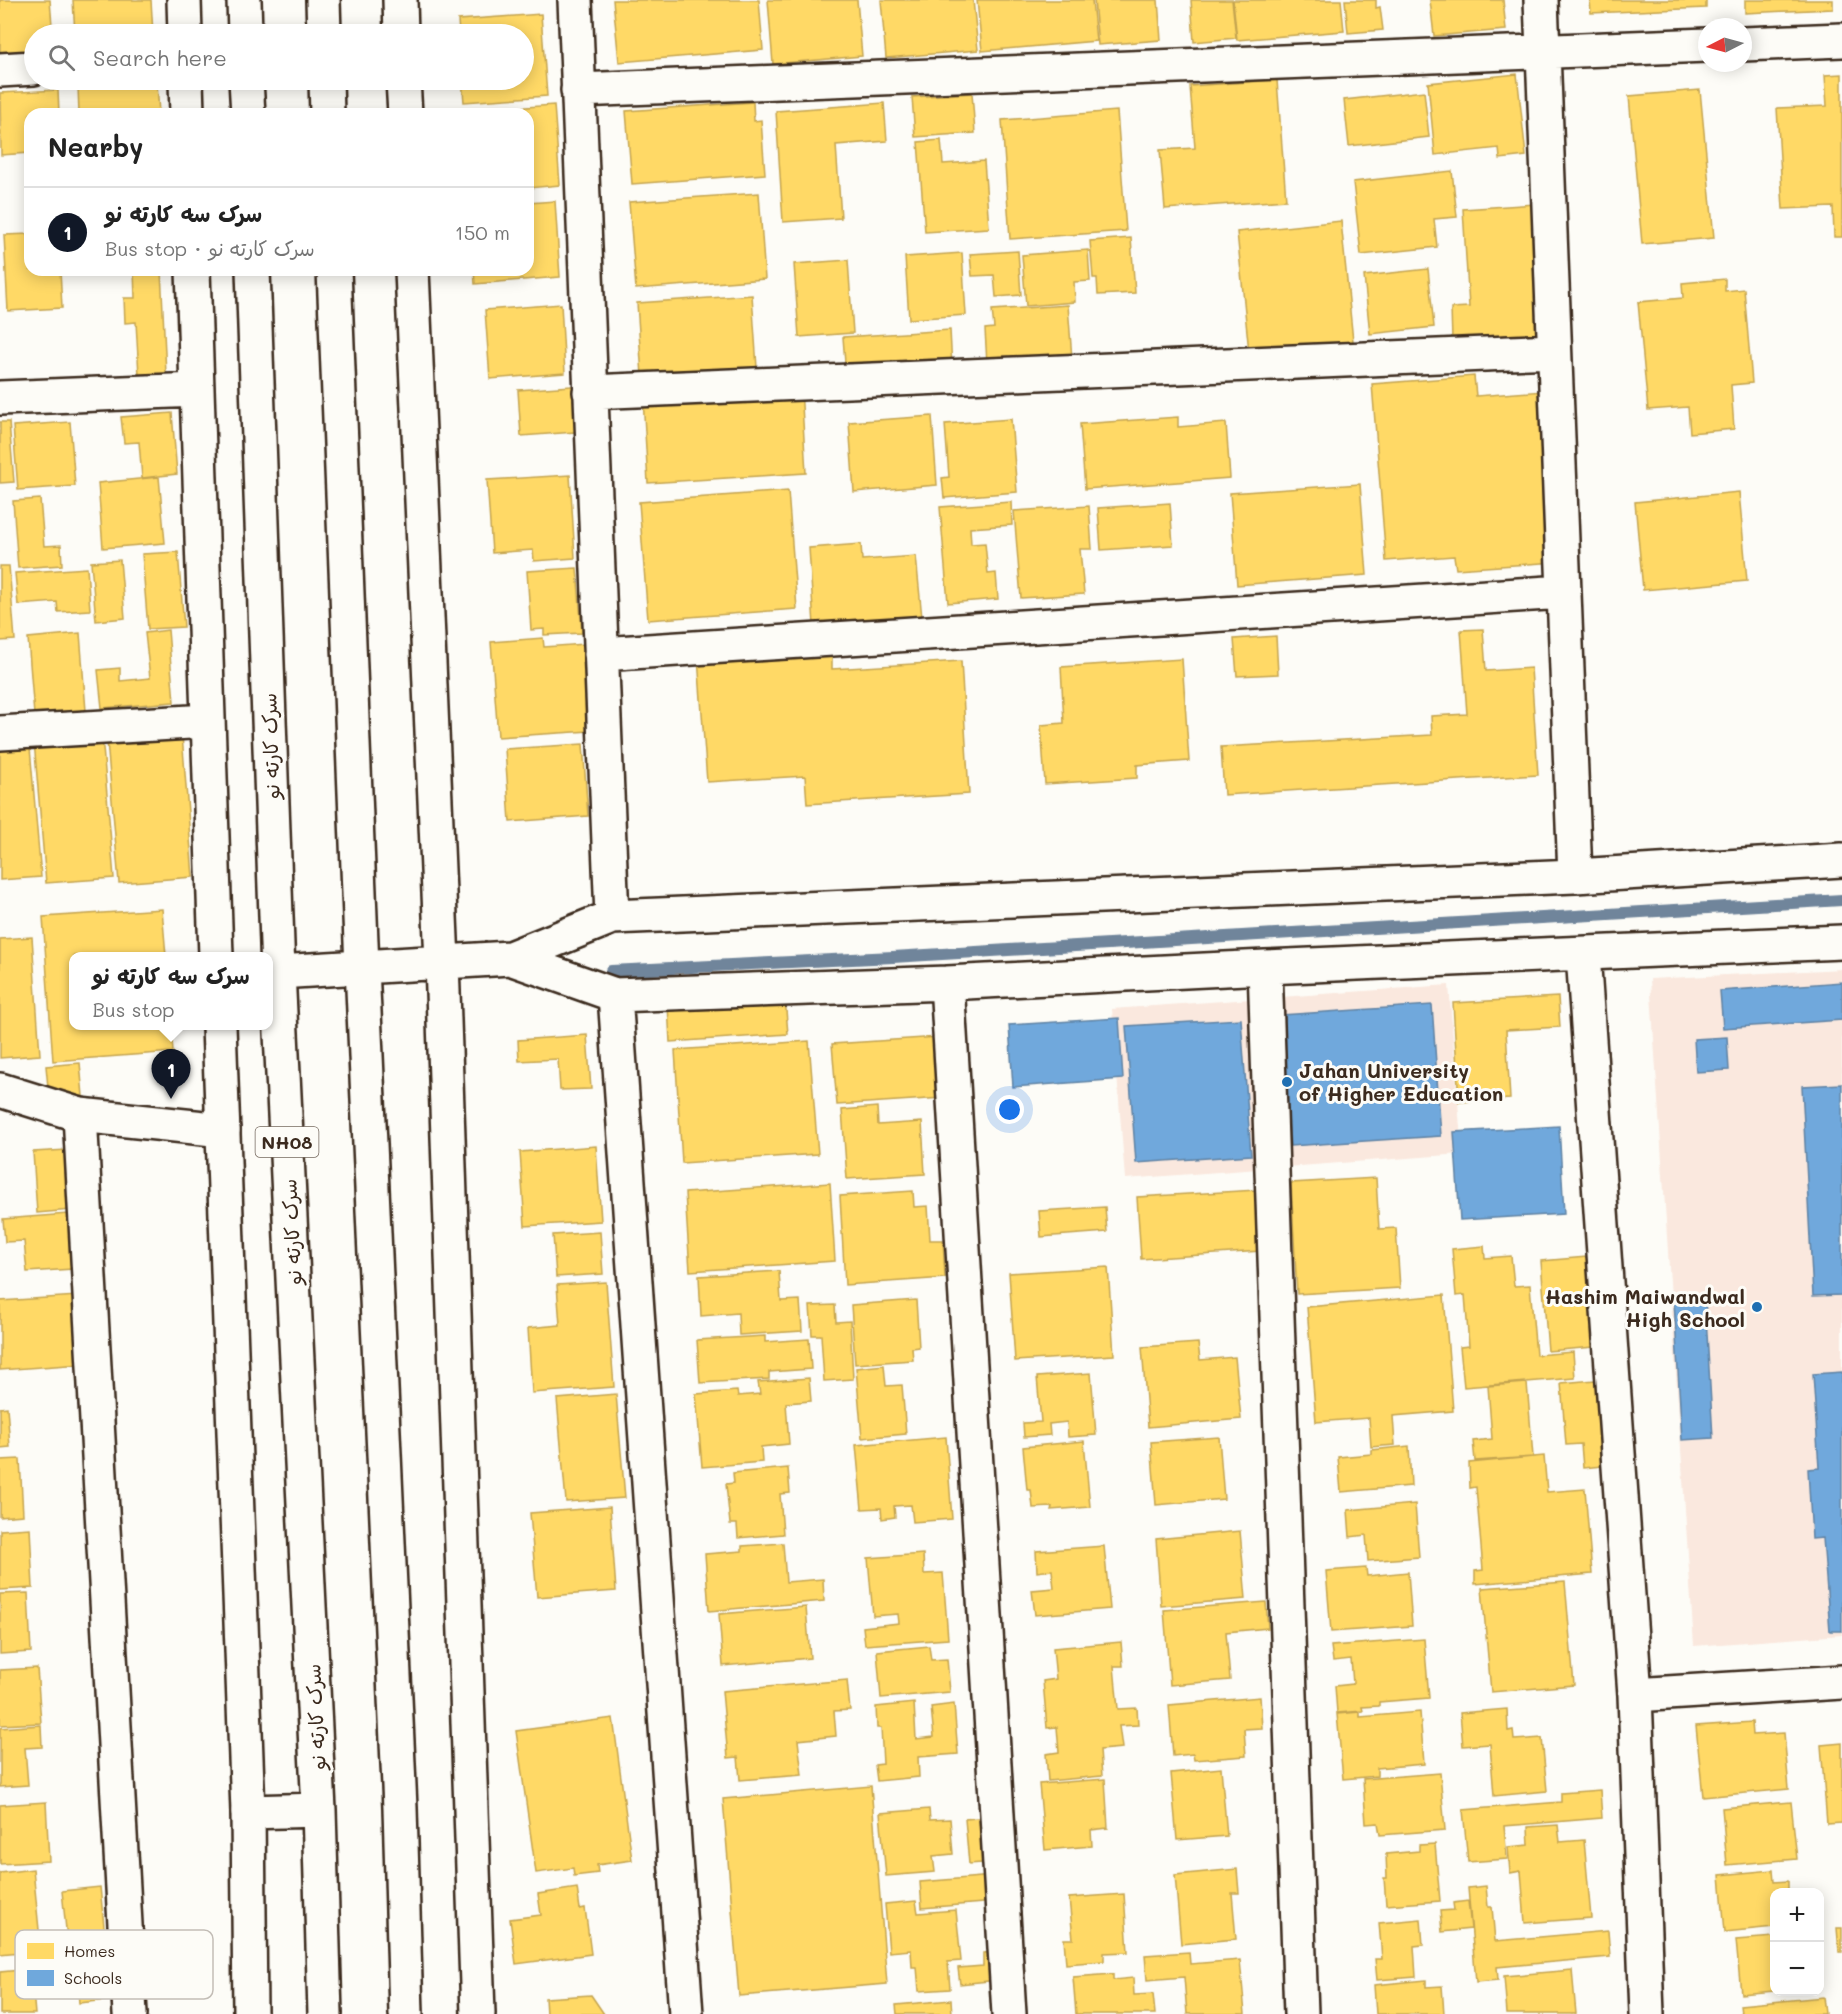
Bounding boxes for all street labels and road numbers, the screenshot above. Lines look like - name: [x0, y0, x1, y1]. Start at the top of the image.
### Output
- street label: سرک کارته نو: [255, 693, 285, 801]
- road number: NH08: [256, 1127, 318, 1157]
- street label: سرک کارته نو: [275, 1178, 307, 1288]
- street label: سرک کارته نو: [299, 1663, 331, 1773]

